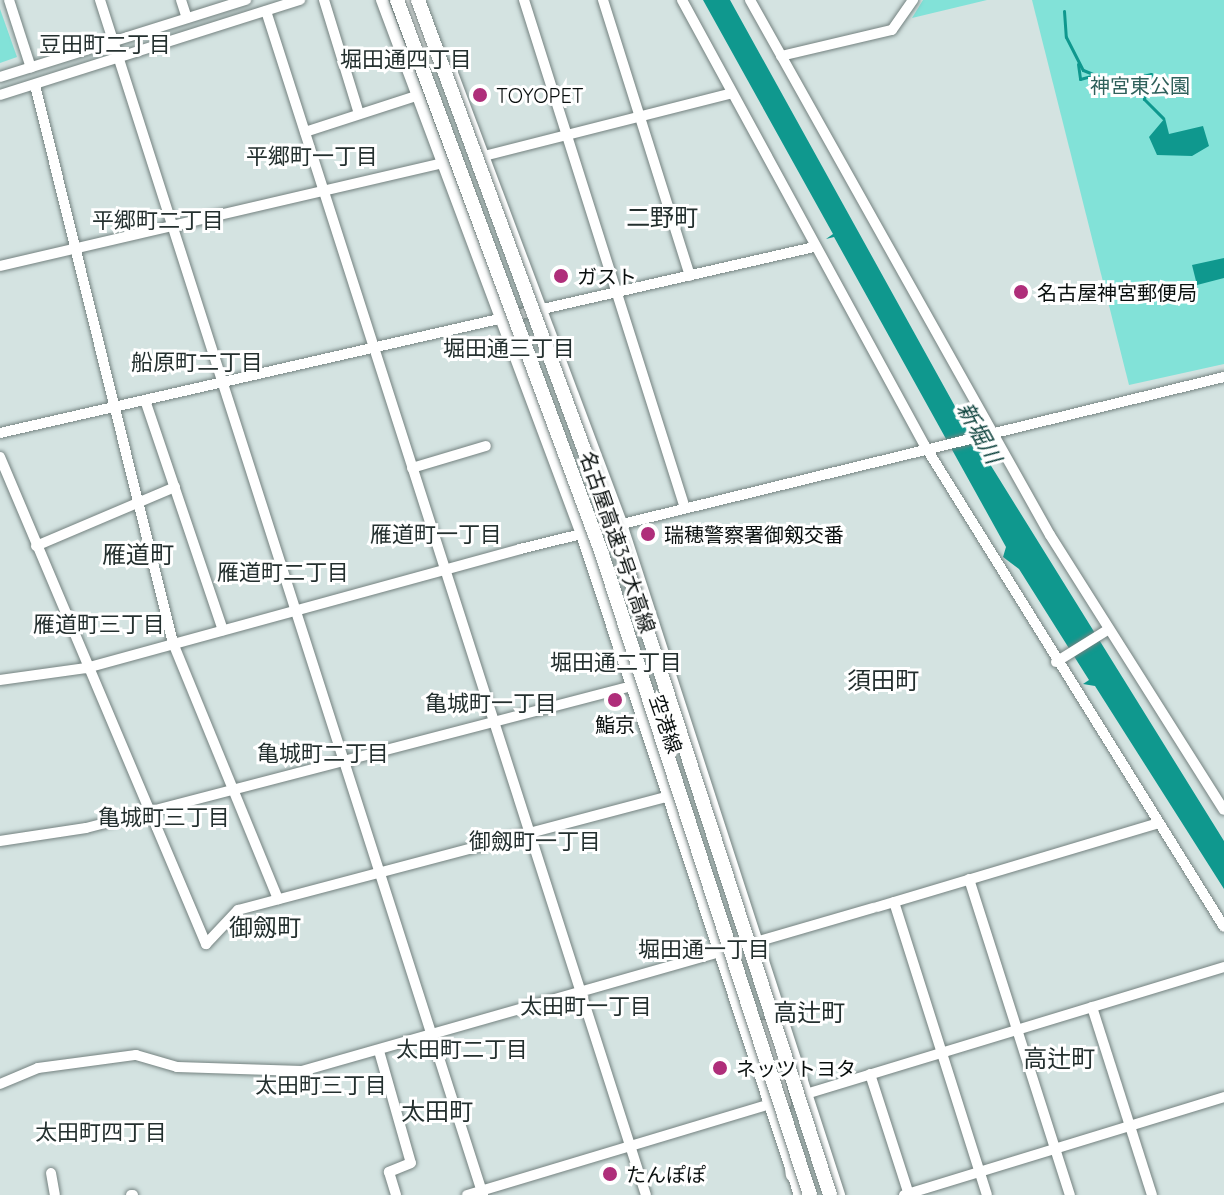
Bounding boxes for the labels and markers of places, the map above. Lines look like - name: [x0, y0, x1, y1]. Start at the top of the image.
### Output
- place label: TOYOPET: [496, 83, 584, 107]
- marker: TOYOPET: [471, 86, 489, 104]
- place label: ガスト: [577, 264, 637, 288]
- marker: ガスト: [552, 267, 570, 285]
- place label: 名古屋神宮郵便局: [1037, 280, 1197, 304]
- marker: 名古屋神宮郵便局: [1012, 283, 1030, 301]
- place label: 瑞穂警察署御剱交番: [664, 522, 844, 546]
- marker: 瑞穂警察署御剱交番: [639, 525, 657, 543]
- marker: 鮨京: [606, 691, 624, 709]
- place label: 鮨京: [595, 712, 635, 736]
- place label: ネッツトヨタ: [736, 1056, 856, 1080]
- marker: ネッツトヨタ: [711, 1059, 729, 1077]
- place label: たんぽぽ: [626, 1162, 706, 1186]
- marker: たんぽぽ: [601, 1165, 619, 1183]

